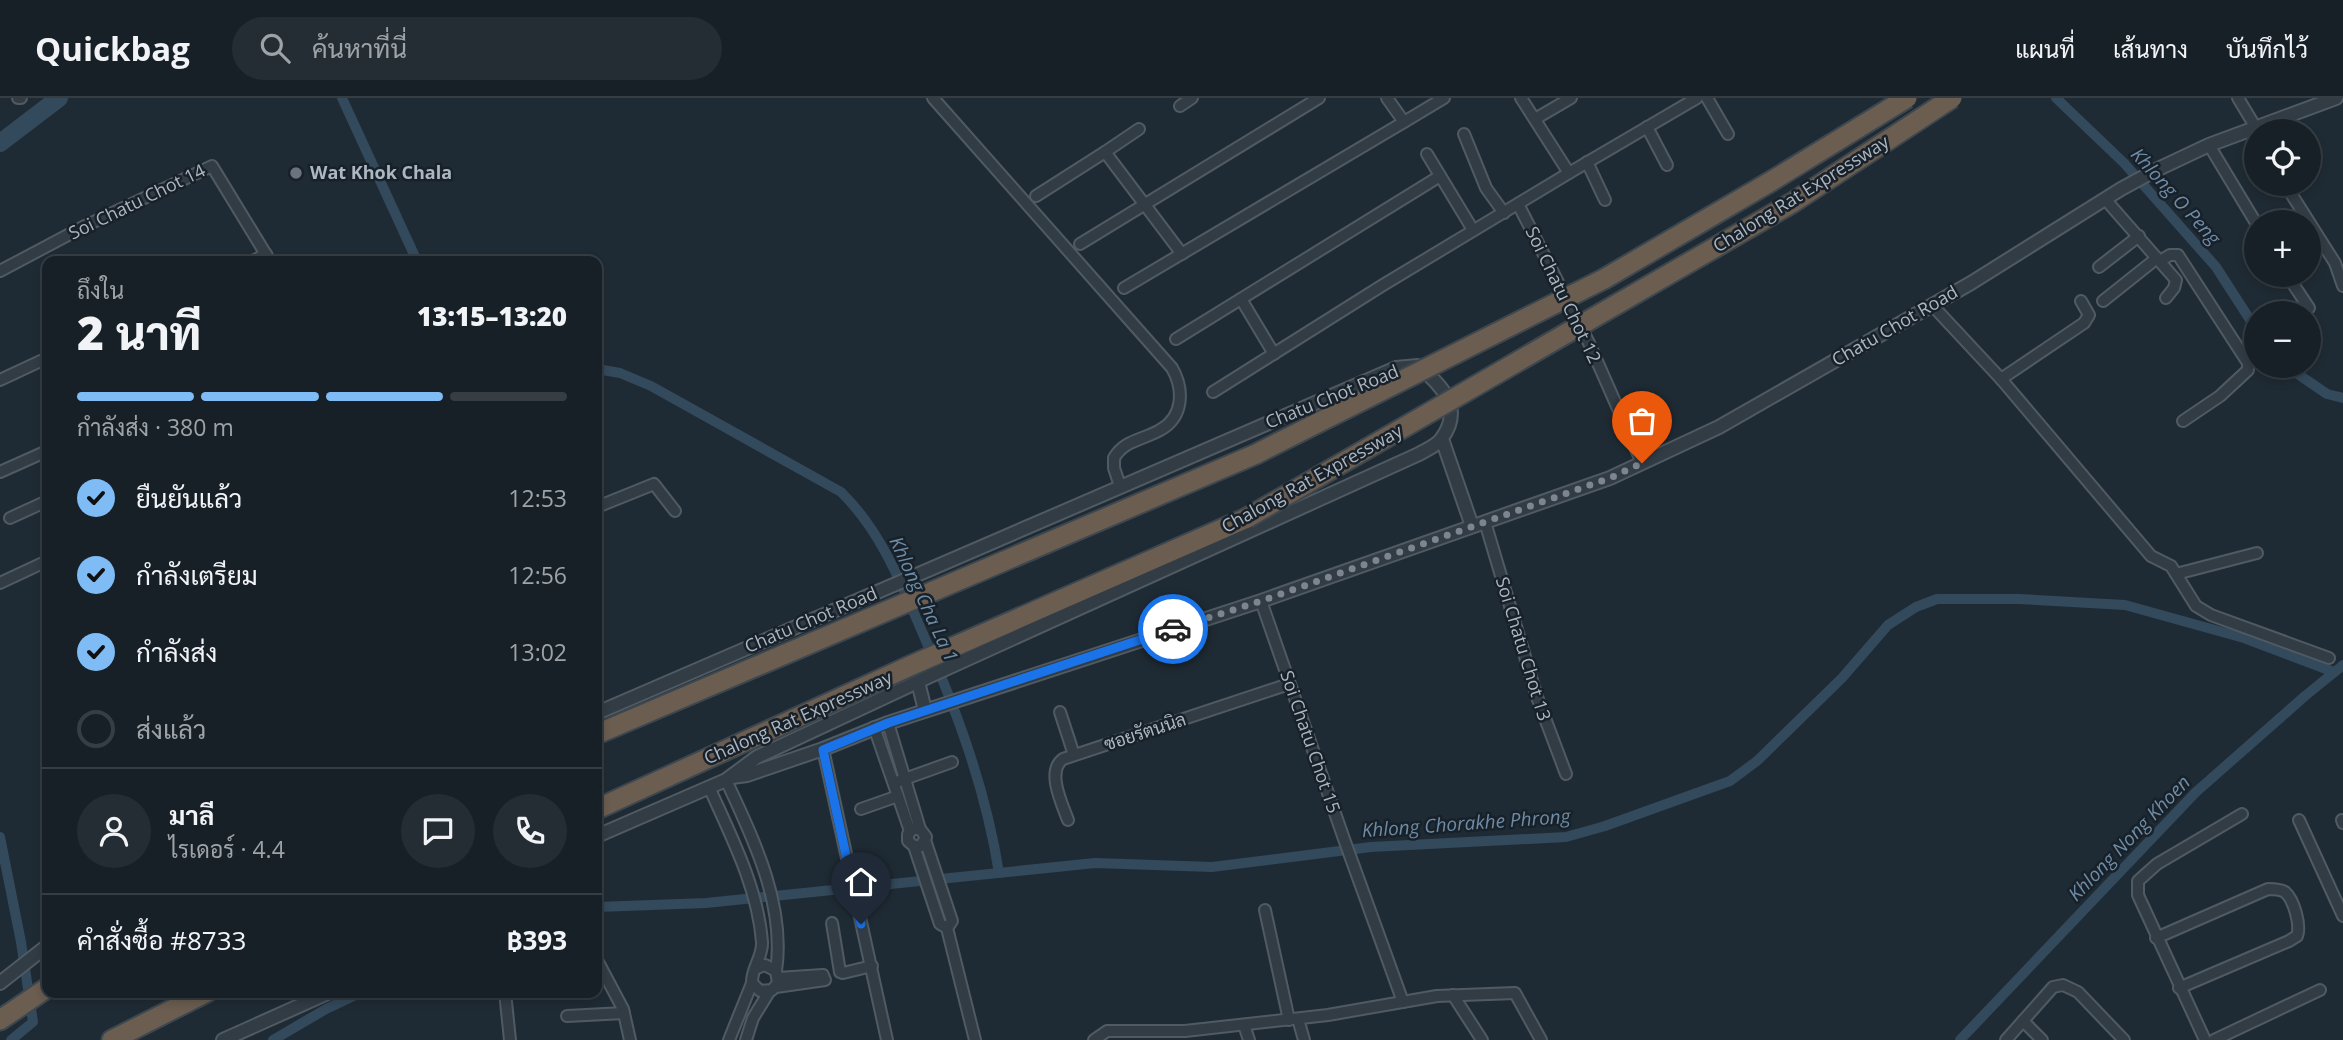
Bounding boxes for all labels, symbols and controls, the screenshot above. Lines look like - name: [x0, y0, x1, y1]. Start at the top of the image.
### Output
- search box: [232, 17, 722, 80]
- text: Quickbag: [35, 26, 190, 71]
- icon: search: [256, 29, 294, 67]
- text: ค้นหาที่นี่: [312, 30, 407, 66]
- text: แผนที่: [2015, 32, 2075, 65]
- text: เส้นทาง: [2113, 32, 2188, 65]
- text: บันทึกไว้: [2226, 32, 2308, 65]
- map controls: [2244, 119, 2321, 378]
- button: locate: [2244, 119, 2321, 196]
- street label: Chalong Rat Expressway: [1708, 129, 1894, 257]
- water label: Khlong O Peng: [2125, 142, 2227, 251]
- street label: Soi Chatu Chot 14: [64, 158, 209, 245]
- place label: Wat Khok Chala: [310, 160, 452, 184]
- marker: Wat Khok Chala: [288, 165, 304, 181]
- button: +: [2244, 210, 2321, 287]
- street label: Soi Chatu Chot 12: [1520, 222, 1607, 367]
- text: ถึงใน: [77, 274, 124, 306]
- street label: Chatu Chot Road: [1827, 279, 1962, 371]
- text: 13:15–13:20: [417, 298, 567, 334]
- text: 2 นาที: [77, 301, 201, 363]
- button: −: [2244, 301, 2321, 378]
- street label: Chatu Chot Road: [1261, 358, 1402, 434]
- pin: [1612, 391, 1672, 463]
- icon: bag: [1623, 402, 1661, 440]
- text: กำลังส่ง · 380 m: [77, 411, 234, 443]
- street label: Chalong Rat Expressway: [1217, 418, 1407, 538]
- icon: check: [77, 479, 115, 517]
- text: ยืนยันแล้ว: [136, 480, 242, 516]
- text: 12:53: [508, 482, 567, 514]
- water label: Khlong Cha La 1: [884, 532, 964, 666]
- icon: check: [77, 556, 115, 594]
- text: กำลังเตรียม: [136, 557, 258, 593]
- text: 12:56: [508, 559, 567, 591]
- street label: Soi Chatu Chot 13: [1491, 574, 1557, 724]
- street label: Chatu Chot Road: [741, 580, 881, 658]
- courier: [1138, 594, 1208, 664]
- icon: car: [1154, 610, 1192, 648]
- icon: check: [77, 633, 115, 671]
- text: กำลังส่ง: [136, 634, 217, 670]
- text: 13:02: [508, 636, 567, 668]
- street label: Chalong Rat Expressway: [700, 664, 896, 769]
- street label: Soi Chatu Chot 15: [1275, 667, 1347, 816]
- street label: ซอยรัตนนิล: [1101, 707, 1189, 756]
- text: ส่งแล้ว: [136, 711, 206, 747]
- water label: Khlong Nong Khoen: [2062, 770, 2196, 906]
- button: person: [77, 794, 151, 868]
- button: chat: [401, 794, 475, 868]
- button: phone: [493, 794, 567, 868]
- text: มาลี: [169, 797, 214, 833]
- water label: Khlong Chorakhe Phrong: [1361, 803, 1572, 843]
- text: ไรเดอร์ · 4.4: [169, 833, 285, 865]
- pin: [831, 852, 891, 924]
- icon: home: [842, 863, 880, 901]
- text: คำสั่งซื้อ #8733: [77, 922, 246, 958]
- text: ฿393: [507, 922, 567, 958]

